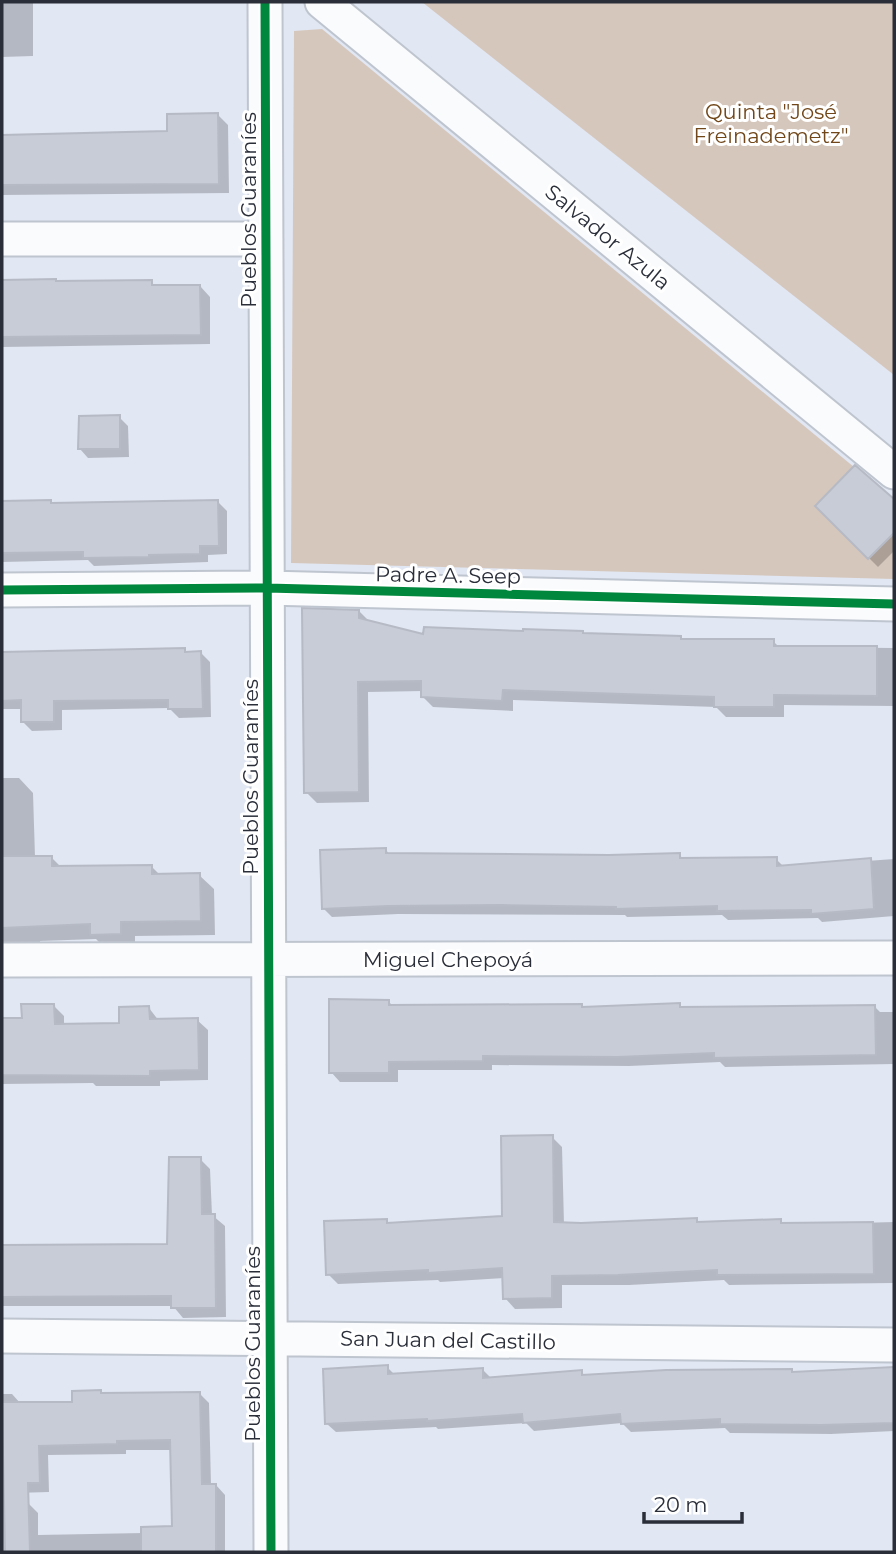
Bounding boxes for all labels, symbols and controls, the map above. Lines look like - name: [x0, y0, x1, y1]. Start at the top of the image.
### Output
- park label: Quinta "José Freinademetz": [693, 99, 849, 148]
- street label: Pueblos Guaraníes: [236, 112, 261, 308]
- street label: Salvador Azula: [540, 179, 676, 295]
- street label: Padre A. Seep: [375, 561, 521, 589]
- street label: Pueblos Guaraníes: [238, 679, 263, 875]
- street label: Miguel Chepoyá: [363, 947, 533, 972]
- street label: Pueblos Guaraníes: [240, 1246, 265, 1442]
- street label: San Juan del Castillo: [340, 1326, 556, 1354]
- scale bar: [644, 1480, 742, 1524]
- text: 20 m: [654, 1492, 708, 1517]

